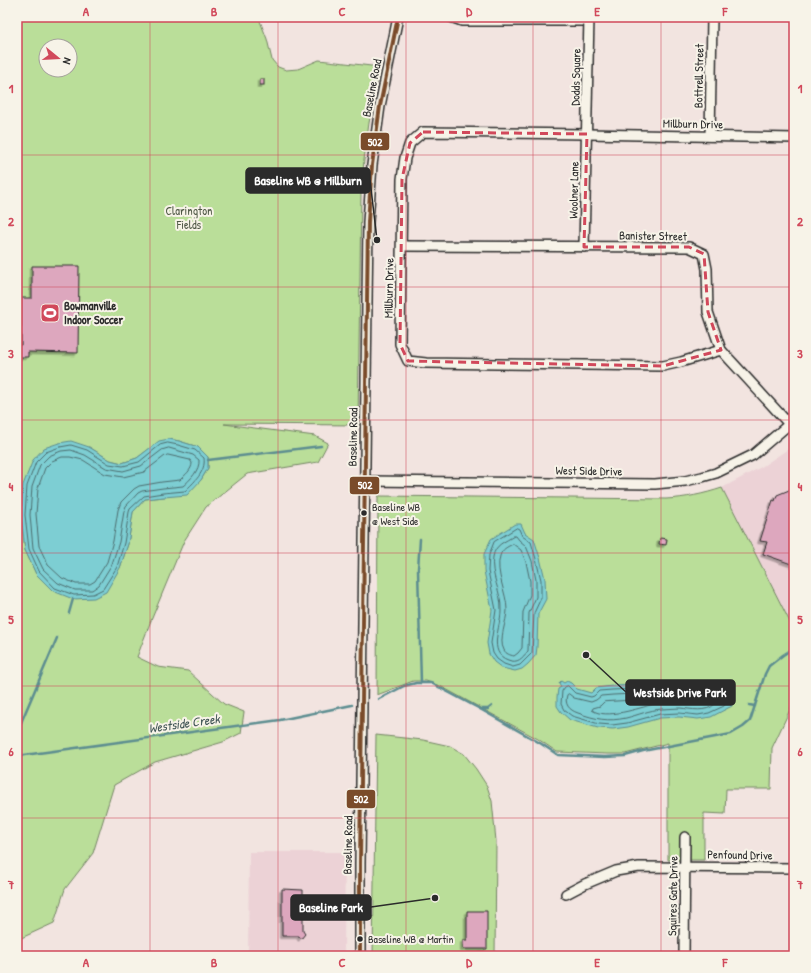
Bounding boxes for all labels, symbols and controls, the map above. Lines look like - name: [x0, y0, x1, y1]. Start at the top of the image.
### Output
- text: A: [83, 2, 90, 20]
- text: B: [211, 2, 218, 20]
- text: C: [338, 2, 346, 20]
- text: D: [466, 2, 473, 20]
- text: E: [594, 2, 600, 20]
- text: F: [722, 2, 729, 20]
- north arrow: [38, 38, 78, 78]
- street label: Bottrell Street: [689, 43, 708, 108]
- street label: Dodds Square: [567, 48, 585, 106]
- text: N: [60, 56, 75, 66]
- street label: Baseline Road: [358, 57, 386, 118]
- text: 1: [9, 79, 14, 97]
- text: 1: [798, 79, 803, 97]
- street label: Millburn Drive: [663, 114, 723, 133]
- line badge: 502: [360, 132, 390, 151]
- text: 502: [368, 135, 383, 149]
- street label: Woolner Lane: [565, 161, 583, 219]
- callout: Baseline WB @ Millburn: [246, 168, 370, 193]
- text: Baseline WB @ Millburn: [254, 171, 362, 189]
- park label: Clarington Fields: [166, 202, 212, 233]
- text: 2: [8, 212, 15, 230]
- text: 2: [797, 212, 804, 230]
- street label: Banister Street: [619, 226, 688, 245]
- street label: Millburn Drive: [379, 258, 398, 318]
- place label: Bowmanville Indoor Soccer: [64, 297, 123, 328]
- sports icon: Bowmanville Indoor Soccer: [39, 302, 61, 324]
- text: 3: [8, 344, 14, 362]
- text: 3: [797, 344, 803, 362]
- street label: Baseline Road: [343, 407, 362, 466]
- street label: West Side Drive: [556, 461, 623, 480]
- line badge: 502: [349, 476, 380, 495]
- text: 4: [9, 477, 14, 495]
- text: 4: [798, 477, 803, 495]
- text: 502: [358, 478, 373, 492]
- place label: Baseline WB @ West Side: [372, 500, 421, 528]
- marker: Baseline WB @ West Side: [359, 508, 369, 518]
- text: 5: [8, 610, 14, 628]
- text: 5: [797, 610, 803, 628]
- callout: Westside Drive Park: [626, 680, 735, 705]
- text: Westside Drive Park: [633, 683, 727, 701]
- water label: Westside Creek: [147, 709, 222, 737]
- text: 6: [8, 742, 14, 760]
- text: 6: [797, 742, 803, 760]
- line badge: 502: [346, 789, 376, 809]
- text: 502: [354, 792, 369, 806]
- street label: Baseline Road: [338, 815, 357, 874]
- street label: Penfound Drive: [707, 845, 773, 864]
- street label: Squires Gate Drive: [663, 856, 682, 936]
- text: 7: [7, 875, 15, 893]
- text: 7: [796, 875, 804, 893]
- callout: Baseline Park: [291, 895, 371, 920]
- text: Baseline Park: [299, 898, 364, 916]
- place label: Baseline WB @ Martin: [368, 932, 454, 946]
- marker: Baseline WB @ Martin: [355, 934, 365, 944]
- text: A: [83, 953, 90, 971]
- text: B: [211, 953, 218, 971]
- text: C: [338, 953, 346, 971]
- text: D: [466, 953, 473, 971]
- text: E: [594, 953, 600, 971]
- text: F: [722, 953, 729, 971]

